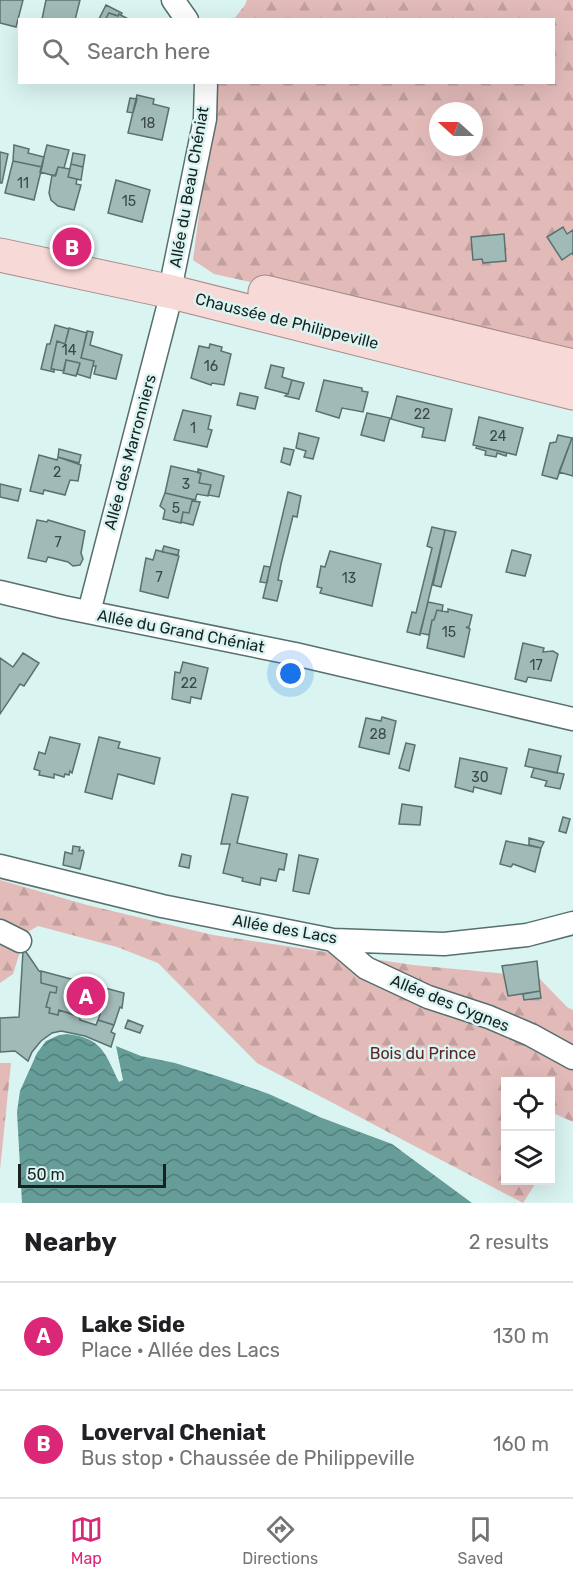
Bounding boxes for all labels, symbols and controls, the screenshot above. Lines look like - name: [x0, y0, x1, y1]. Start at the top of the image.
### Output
- search box: [18, 18, 555, 84]
- icon: search: [39, 35, 72, 68]
- text: Search here: [87, 38, 210, 65]
- north arrow: [429, 102, 483, 156]
- street label: Allée du Beau Chéniat: [165, 105, 213, 269]
- house number: 18: [141, 115, 156, 132]
- house number: 11: [17, 175, 29, 192]
- house number: 15: [122, 193, 136, 210]
- pin: B: [52, 224, 92, 270]
- street label: Chaussée de Philippeville: [193, 289, 381, 353]
- house number: 14: [62, 342, 77, 359]
- house number: 16: [204, 358, 218, 375]
- street label: Allée des Marronniers: [100, 372, 160, 532]
- house number: 22: [414, 406, 430, 423]
- house number: 1: [190, 420, 196, 437]
- house number: 24: [490, 428, 507, 445]
- house number: 2: [53, 464, 61, 481]
- house number: 3: [182, 476, 190, 493]
- house number: 5: [172, 500, 180, 517]
- house number: 7: [54, 534, 62, 551]
- house number: 7: [155, 569, 163, 586]
- house number: 13: [342, 570, 356, 587]
- street label: Allée du Grand Chéniat: [96, 605, 266, 657]
- house number: 15: [442, 624, 456, 641]
- house number: 17: [529, 657, 543, 674]
- your location: [276, 659, 305, 688]
- house number: 22: [181, 675, 197, 692]
- house number: 28: [369, 726, 387, 743]
- house number: 30: [471, 769, 489, 786]
- street label: Allée des Lacs: [231, 910, 339, 948]
- street label: Allée des Cygnes: [388, 971, 512, 1035]
- pin: A: [66, 974, 106, 1018]
- park label: Bois du Prince: [370, 1044, 476, 1063]
- map controls: [501, 1077, 555, 1185]
- button: locate: [501, 1077, 555, 1131]
- button: layers: [501, 1131, 555, 1185]
- scale bar: [18, 1161, 166, 1188]
- text: 50 m: [27, 1165, 65, 1184]
- text: Nearby: [24, 1227, 117, 1258]
- text: 2 results: [469, 1230, 549, 1254]
- text: Lake Side: [81, 1311, 185, 1338]
- text: A: [36, 1324, 51, 1348]
- text: 130 m: [493, 1324, 549, 1348]
- text: Place · Allée des Lacs: [81, 1338, 280, 1362]
- text: Loverval Cheniat: [81, 1419, 266, 1446]
- text: B: [36, 1432, 51, 1456]
- text: 160 m: [493, 1432, 549, 1456]
- text: Bus stop · Chaussée de Philippeville: [81, 1446, 415, 1470]
- tab: Map: [70, 1513, 103, 1568]
- tab: Directions: [242, 1513, 318, 1568]
- tab: Saved: [458, 1513, 503, 1568]

